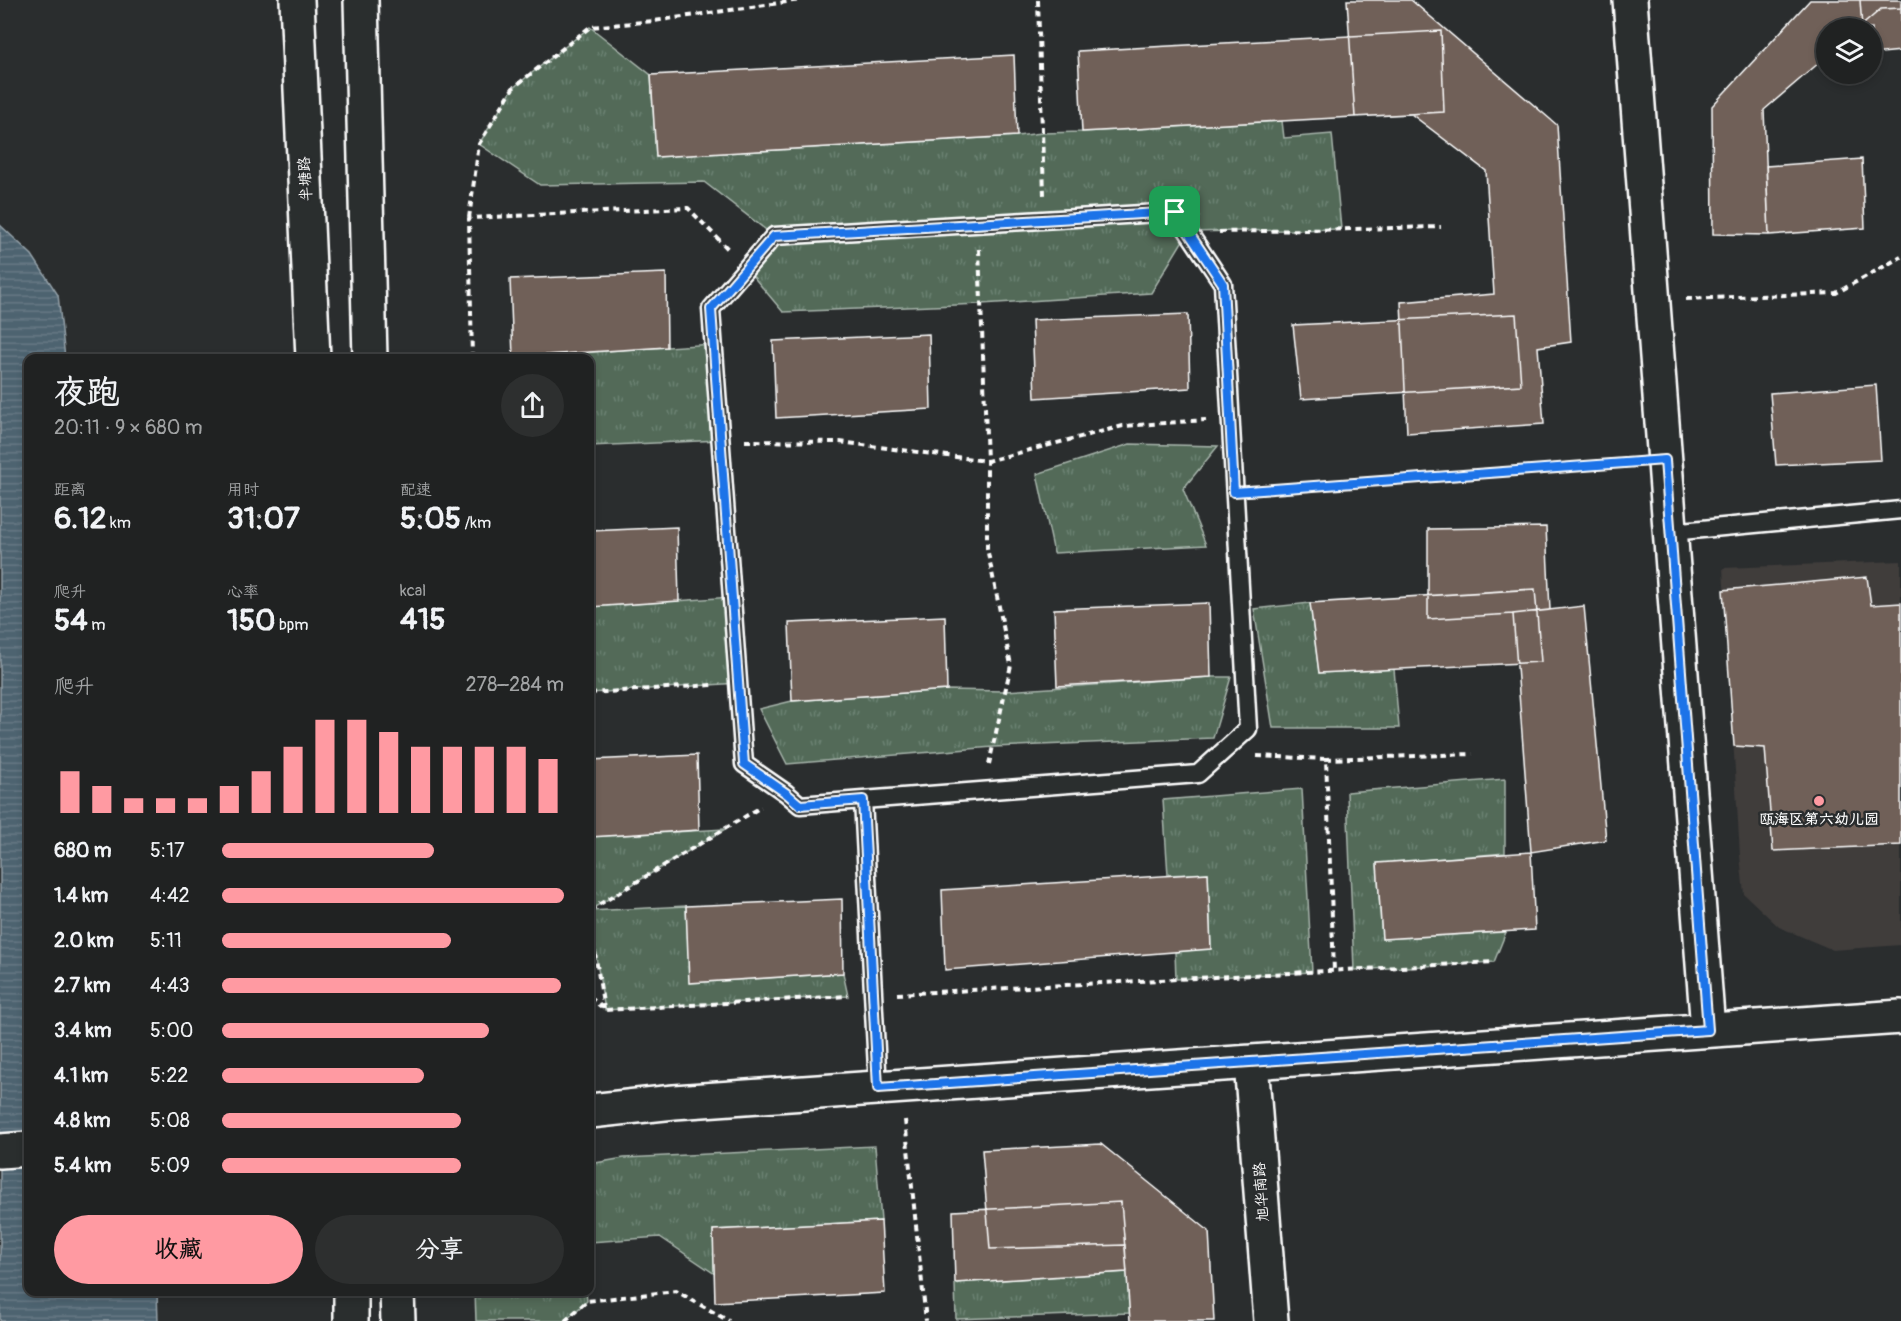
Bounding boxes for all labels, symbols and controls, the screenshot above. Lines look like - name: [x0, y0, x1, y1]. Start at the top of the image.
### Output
- map controls: [1816, 18, 1882, 84]
- button: layers: [1816, 18, 1882, 84]
- street label: 半塘路: [295, 156, 316, 202]
- pin: [1149, 186, 1200, 237]
- icon: arrive: [1158, 195, 1191, 228]
- text: 夜跑: [54, 372, 120, 413]
- button: share: [501, 374, 564, 437]
- text: 20:11 · 9 × 680 m: [54, 415, 202, 440]
- text: 距离: [54, 480, 86, 500]
- text: 用时: [227, 480, 259, 500]
- text: 配速: [400, 480, 432, 500]
- text: 6.12: [54, 500, 107, 537]
- text: 31:07: [227, 500, 300, 537]
- text: 5:05: [400, 500, 461, 537]
- text: km: [107, 513, 131, 533]
- text: /km: [461, 513, 491, 533]
- text: kcal: [400, 581, 426, 601]
- text: 爬升: [54, 582, 86, 602]
- text: 心率: [227, 582, 259, 602]
- text: 415: [400, 601, 445, 638]
- text: 54: [54, 602, 88, 639]
- text: 150: [227, 602, 275, 639]
- text: m: [88, 615, 105, 635]
- text: bpm: [275, 615, 309, 635]
- text: 278–284 m: [465, 672, 564, 697]
- text: 爬升: [54, 674, 94, 699]
- marker: 瓯海区第六幼儿园: [1812, 794, 1826, 808]
- place label: 瓯海区第六幼儿园: [1759, 810, 1879, 829]
- text: 680 m: [54, 838, 111, 863]
- text: 5:17: [150, 838, 185, 863]
- text: 1.4 km: [54, 883, 108, 908]
- text: 4:42: [150, 883, 190, 908]
- text: 2.0 km: [54, 928, 114, 953]
- text: 5:11: [150, 928, 182, 953]
- text: 2.7 km: [54, 973, 111, 998]
- text: 4:43: [150, 973, 190, 998]
- text: 3.4 km: [54, 1018, 112, 1043]
- text: 5:00: [150, 1018, 194, 1043]
- text: 4.1 km: [54, 1063, 108, 1088]
- text: 5:22: [150, 1063, 189, 1088]
- text: 4.8 km: [54, 1108, 111, 1133]
- text: 5:08: [150, 1108, 190, 1133]
- text: 5.4 km: [54, 1153, 111, 1178]
- text: 5:09: [150, 1153, 190, 1178]
- street label: 旭华南路: [1250, 1161, 1273, 1223]
- button: 收藏: [54, 1215, 303, 1284]
- button: 分享: [315, 1215, 564, 1284]

